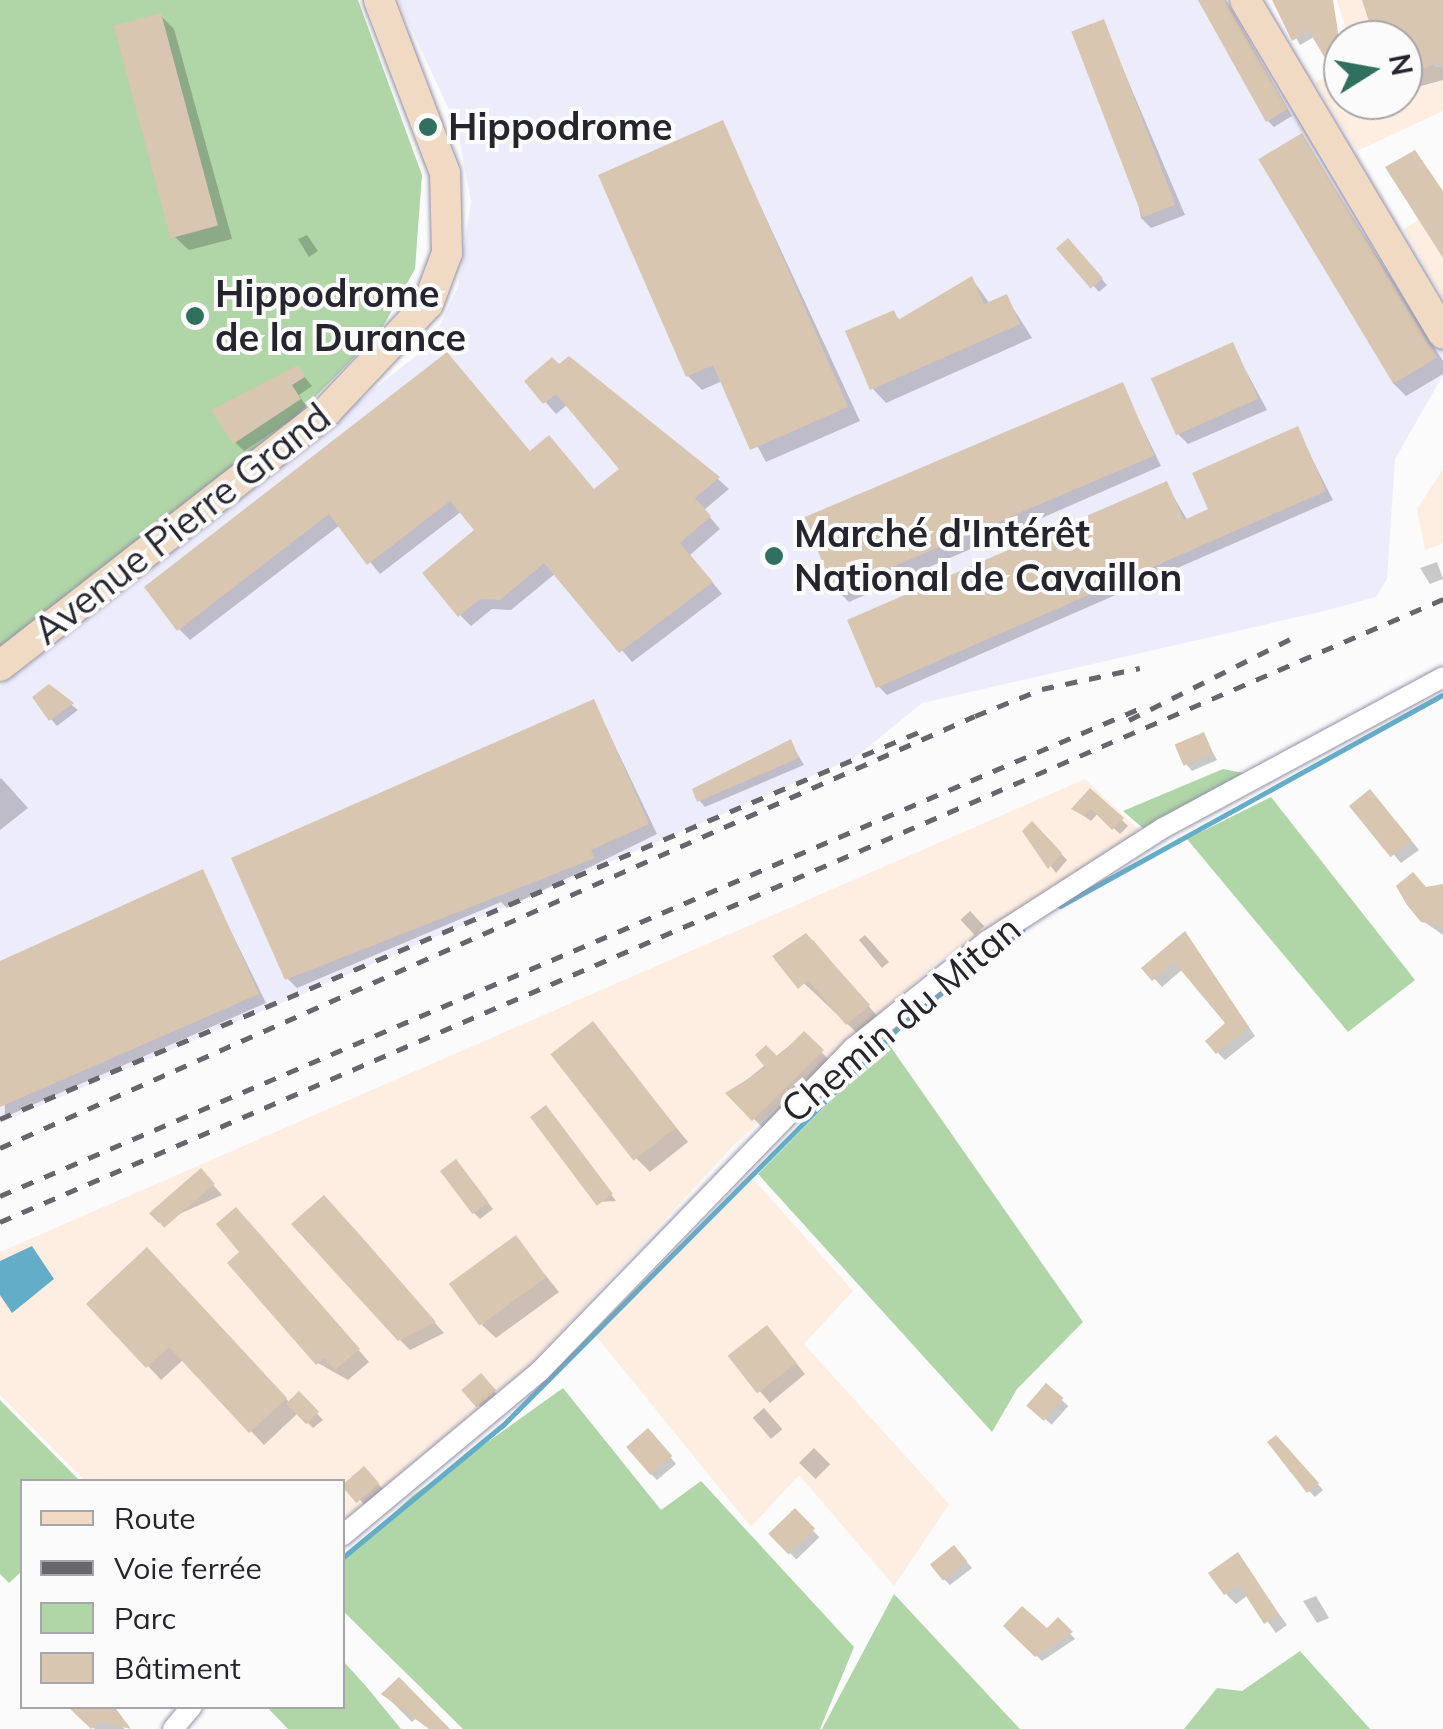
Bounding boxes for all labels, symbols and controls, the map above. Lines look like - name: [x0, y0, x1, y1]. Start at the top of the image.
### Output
- north arrow: [1323, 20, 1423, 120]
- text: N: [1382, 51, 1420, 78]
- place label: Hippodrome: [448, 104, 673, 150]
- marker: Hippodrome: [417, 116, 439, 138]
- place label: Hippodrome de la Durance: [215, 271, 466, 360]
- marker: Hippodrome de la Durance: [184, 305, 206, 327]
- street label: Avenue Pierre Grand: [25, 394, 339, 654]
- place label: Marché d'Intérêt National de Cavaillon: [794, 511, 1182, 600]
- marker: Marché d'Intérêt National de Cavaillon: [763, 545, 785, 567]
- street label: Chemin du Mitan: [772, 906, 1030, 1132]
- legend: [20, 1479, 345, 1709]
- text: Route: [114, 1499, 196, 1537]
- text: Voie ferrée: [114, 1549, 262, 1587]
- text: Parc: [114, 1599, 176, 1637]
- text: Bâtiment: [114, 1649, 241, 1687]

